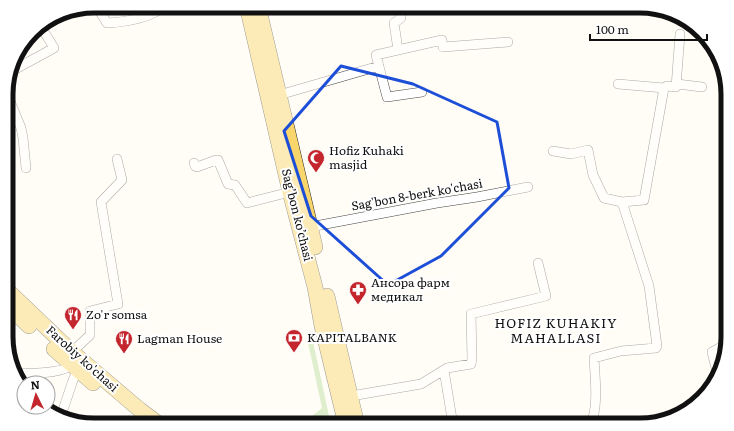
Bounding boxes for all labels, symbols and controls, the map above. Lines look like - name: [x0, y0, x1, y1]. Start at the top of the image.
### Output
- scale bar: [590, 16, 707, 42]
- text: 100 m: [596, 20, 629, 38]
- place label: Hofiz Kuhaki masjid: [329, 141, 404, 173]
- mosque icon: Hofiz Kuhaki masjid: [306, 148, 326, 173]
- street label: Sag’bon ko’chasi: [278, 167, 318, 263]
- street label: Sag'bon 8-berk ko'chasi: [350, 174, 484, 214]
- place label: Ансора фарм медикал: [371, 273, 450, 305]
- pharmacy icon: Ансора фарм медикал: [348, 280, 368, 305]
- restaurant icon: Zo'r somsa: [63, 305, 83, 330]
- place label: Zo'r somsa: [86, 305, 148, 323]
- district label: HOFIZ KUHAKIY MAHALLASI: [494, 313, 618, 347]
- street label: Farobiy ko'chasi: [43, 321, 123, 396]
- bank icon: KAPITALBANK: [284, 328, 304, 353]
- place label: KAPITALBANK: [307, 328, 397, 346]
- restaurant icon: Lagman House: [114, 329, 134, 354]
- place label: Lagman House: [137, 329, 222, 347]
- north arrow: [16, 375, 56, 415]
- text: N: [30, 376, 40, 392]

